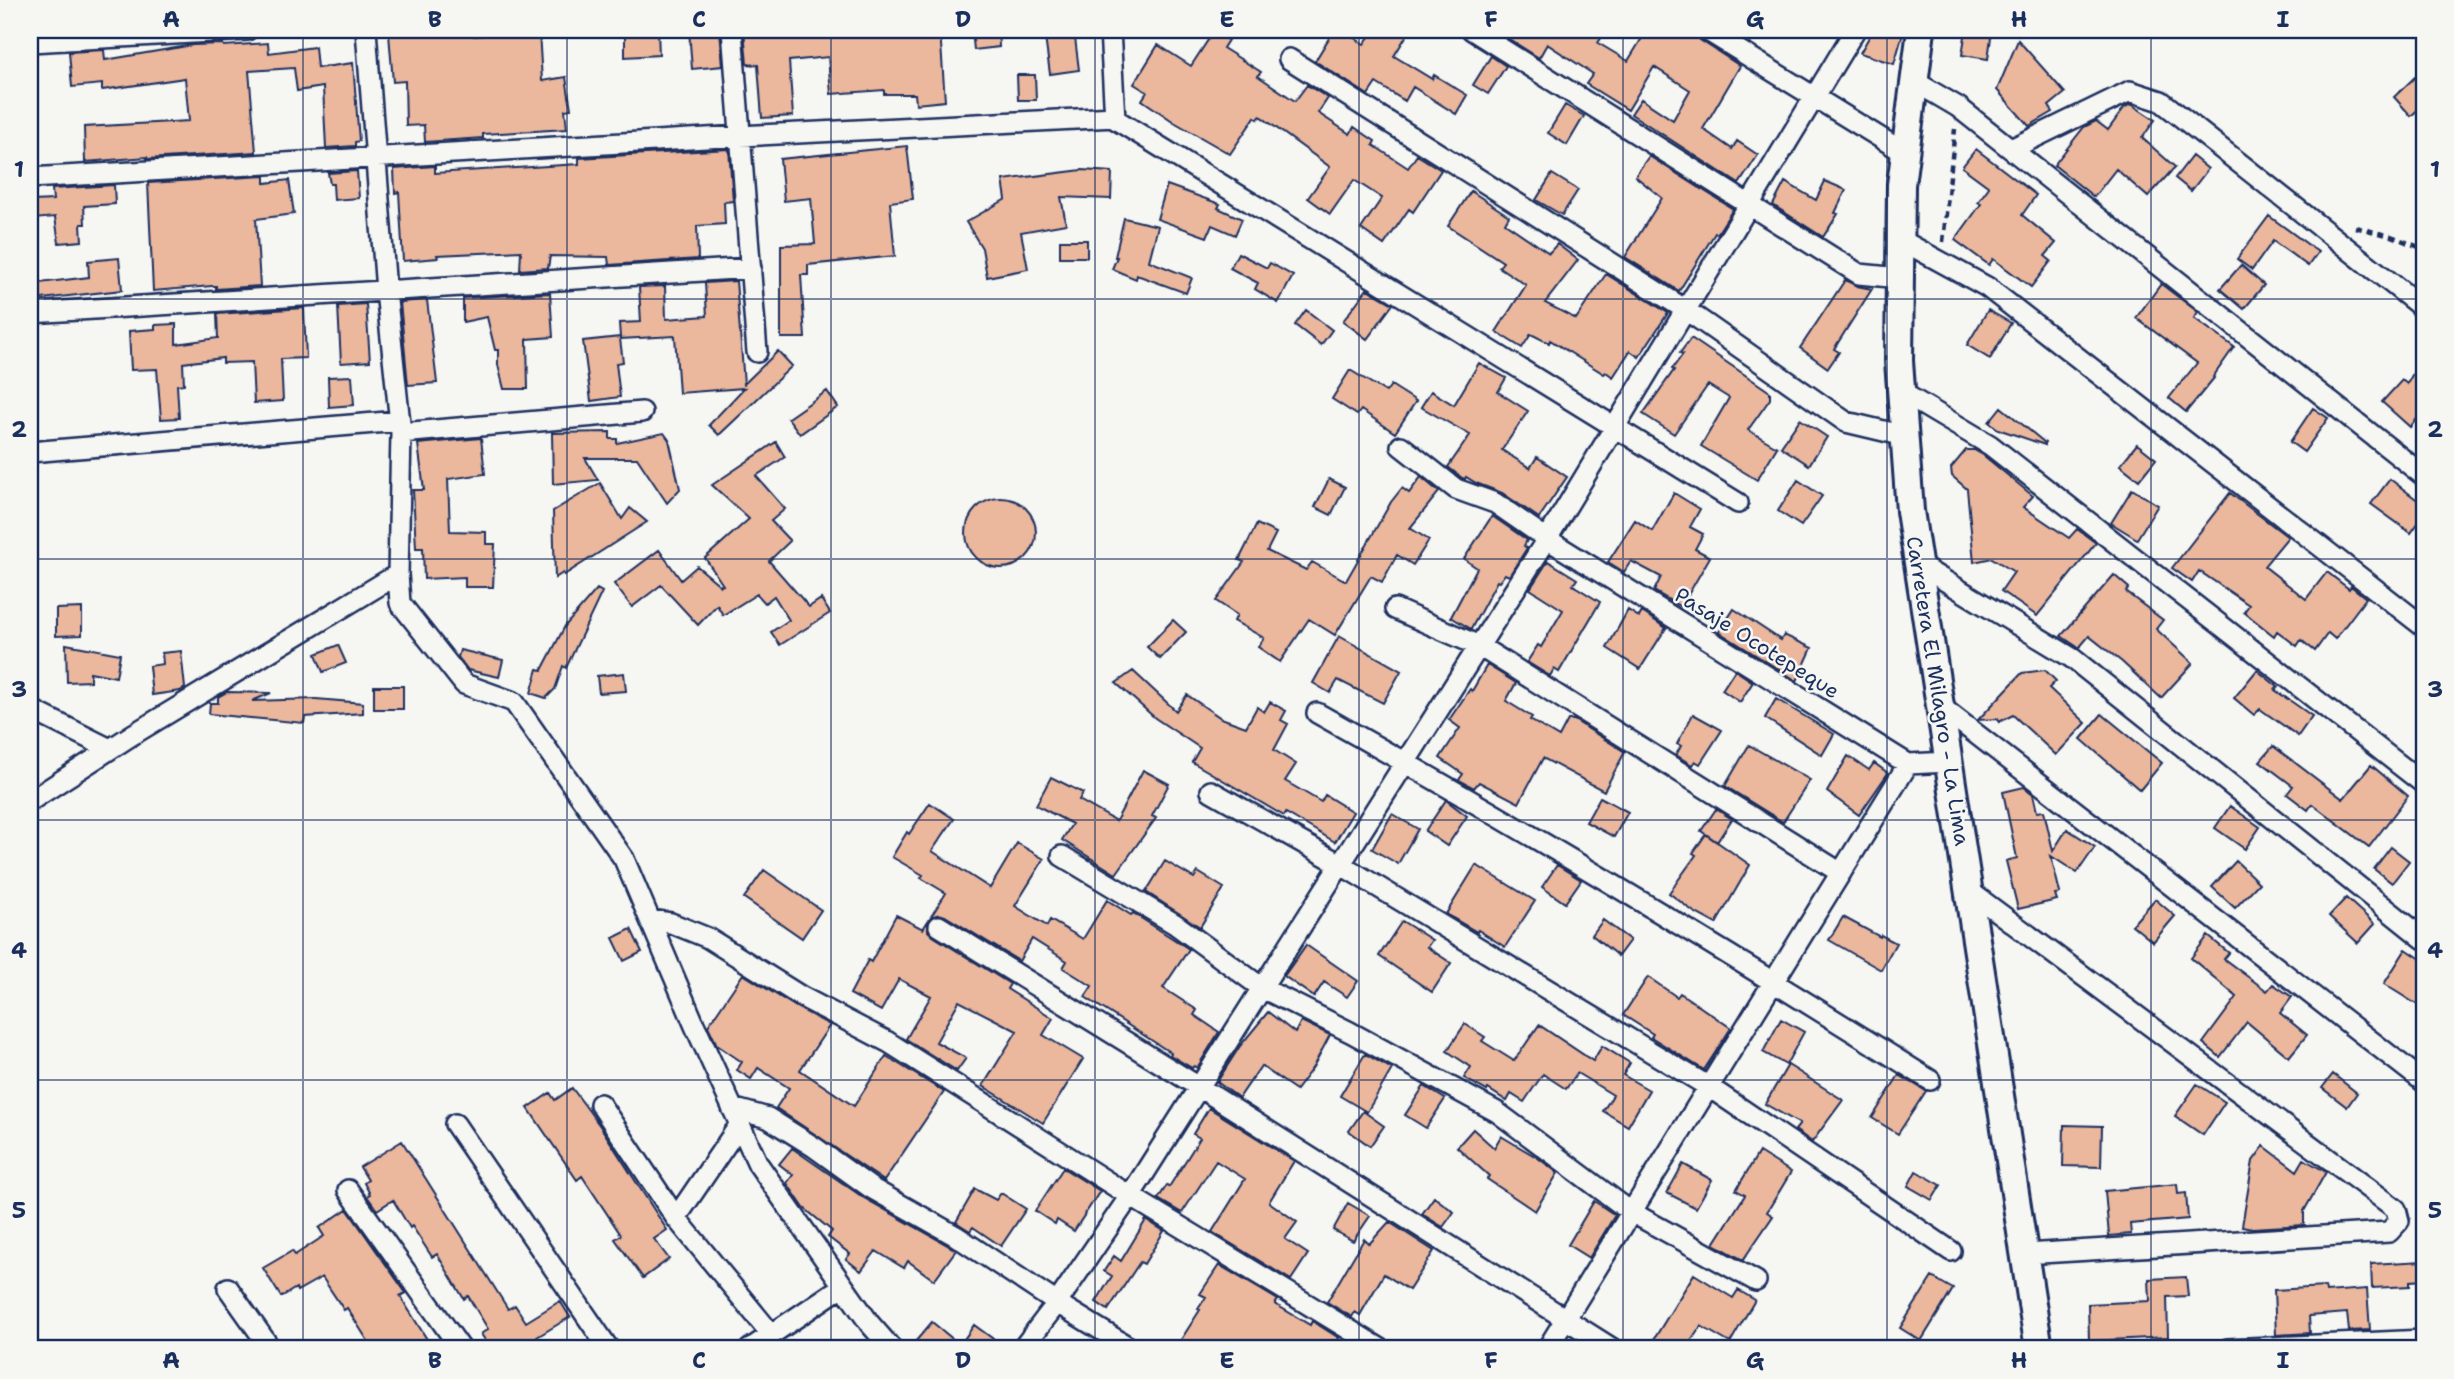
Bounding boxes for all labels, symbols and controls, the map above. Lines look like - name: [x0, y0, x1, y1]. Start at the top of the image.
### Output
- text: A: [162, 4, 180, 34]
- text: B: [428, 4, 442, 34]
- text: C: [692, 4, 706, 34]
- text: D: [955, 4, 971, 34]
- text: E: [1219, 4, 1235, 34]
- text: F: [1484, 4, 1498, 34]
- text: G: [1746, 4, 1765, 34]
- text: H: [2011, 4, 2027, 34]
- text: I: [2277, 4, 2290, 34]
- text: 1: [14, 154, 24, 184]
- text: 1: [2430, 154, 2440, 184]
- text: 2: [11, 414, 27, 444]
- text: 2: [2427, 414, 2443, 444]
- street label: Carretera El Milagro - La Lima: [1900, 534, 1976, 848]
- street label: Pasaje Ocotepeque: [1669, 581, 1845, 705]
- text: 3: [11, 674, 27, 704]
- text: 3: [2427, 674, 2443, 704]
- text: 4: [11, 935, 27, 965]
- text: 4: [2427, 935, 2443, 965]
- text: 5: [12, 1195, 26, 1225]
- text: 5: [2428, 1195, 2442, 1225]
- text: A: [162, 1345, 180, 1375]
- text: B: [428, 1345, 442, 1375]
- text: C: [692, 1345, 706, 1375]
- text: D: [955, 1345, 971, 1375]
- text: E: [1219, 1345, 1235, 1375]
- text: F: [1484, 1345, 1498, 1375]
- text: G: [1746, 1345, 1765, 1375]
- text: H: [2011, 1345, 2027, 1375]
- text: I: [2277, 1345, 2290, 1375]

